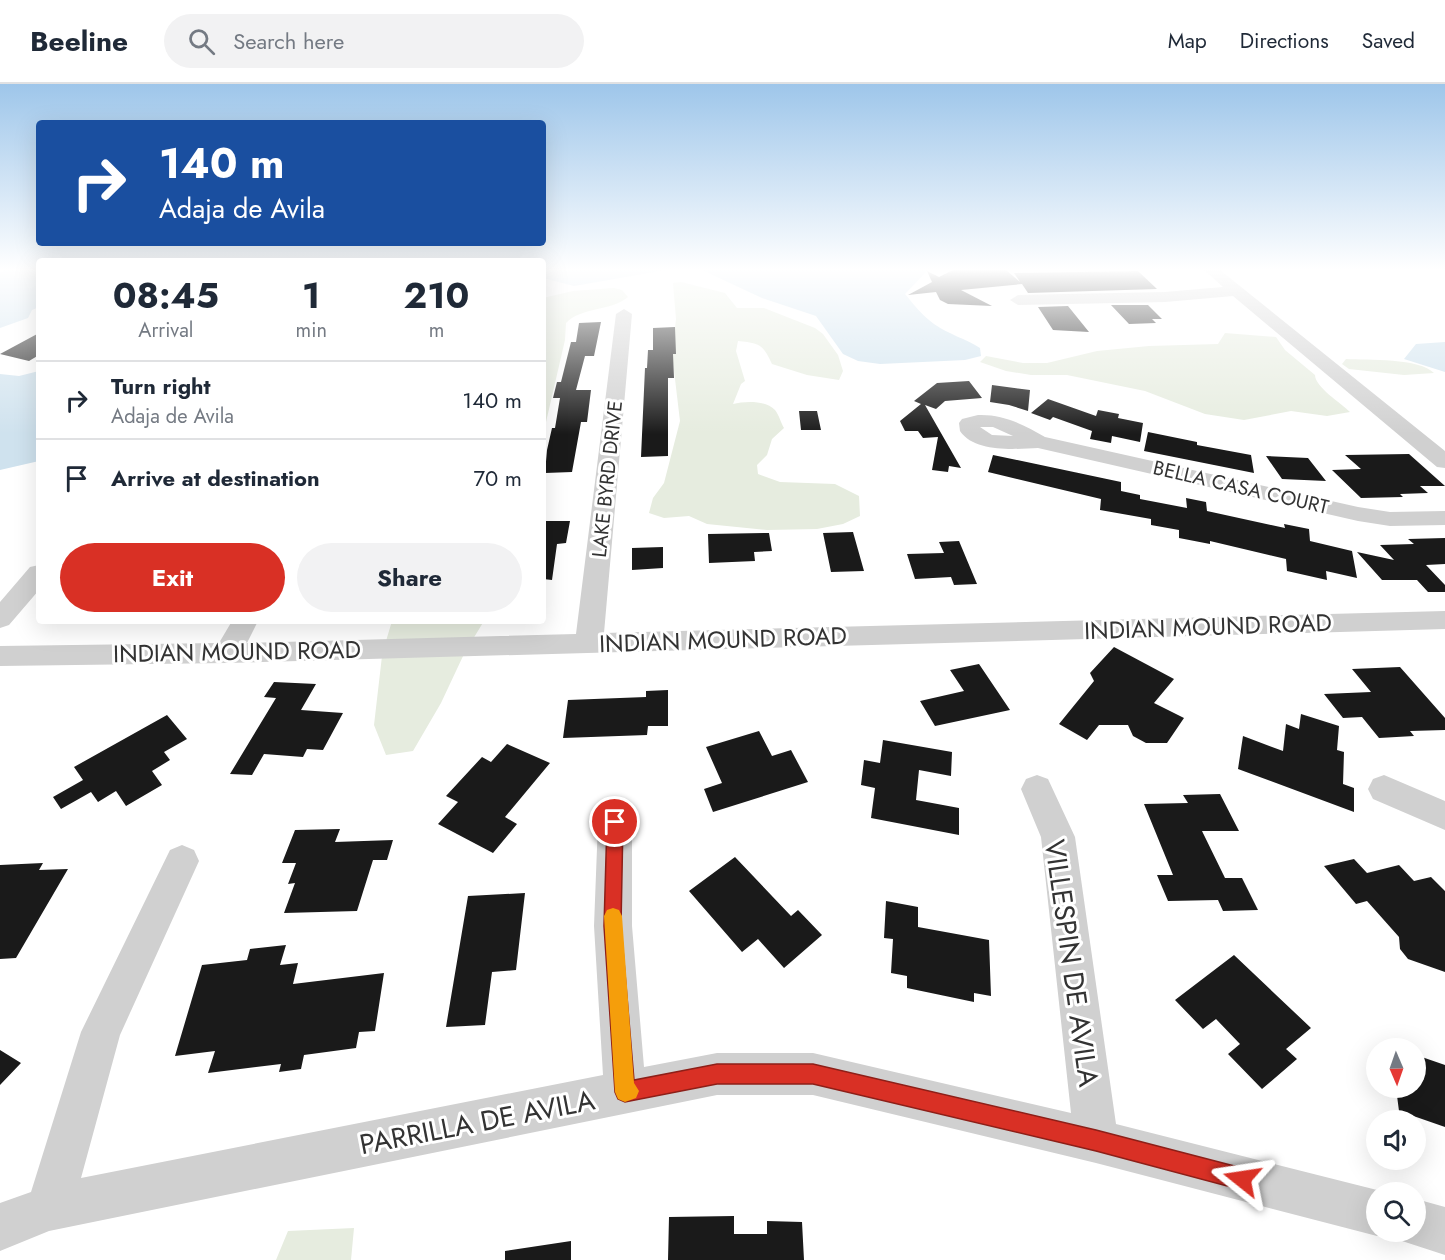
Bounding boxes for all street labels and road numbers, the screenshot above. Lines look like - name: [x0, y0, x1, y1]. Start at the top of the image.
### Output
- street label: LAKE BYRD DRIVE: [585, 399, 630, 559]
- street label: BELLA CASA COURT: [1150, 453, 1332, 522]
- street label: INDIAN MOUND ROAD: [1084, 605, 1332, 648]
- street label: INDIAN MOUND ROAD: [599, 618, 847, 661]
- street label: INDIAN MOUND ROAD: [113, 632, 361, 671]
- street label: VILLESPIN DE AVILA: [1034, 837, 1109, 1090]
- street label: PARRILLA DE AVILA: [356, 1079, 599, 1165]

